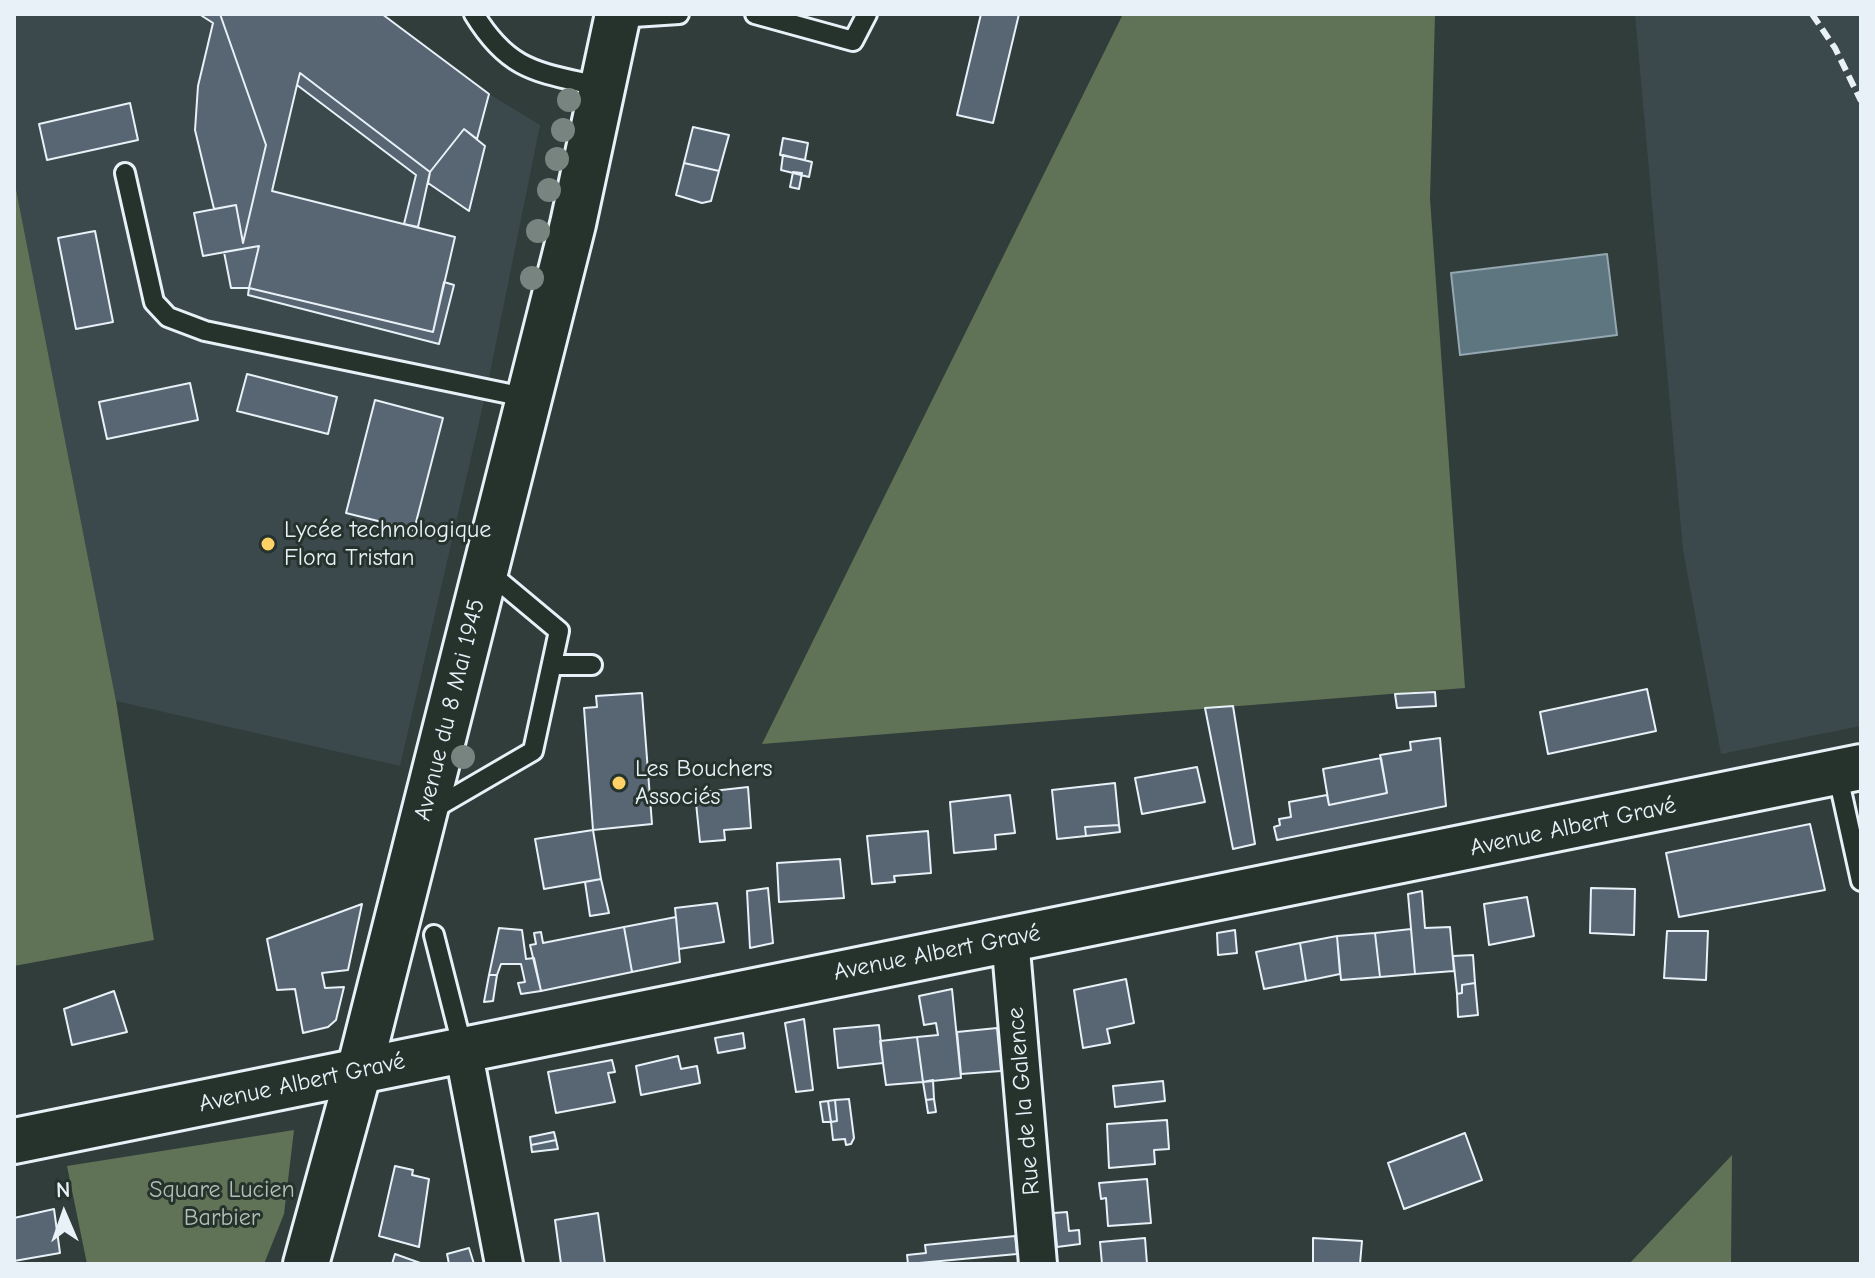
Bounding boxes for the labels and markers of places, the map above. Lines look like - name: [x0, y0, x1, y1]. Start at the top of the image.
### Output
- place label: Lycée technologique Flora Tristan: [284, 516, 491, 572]
- marker: Lycée technologique Flora Tristan: [259, 535, 277, 553]
- place label: Les Bouchers Associés: [635, 755, 772, 811]
- marker: Les Bouchers Associés: [610, 774, 628, 792]

